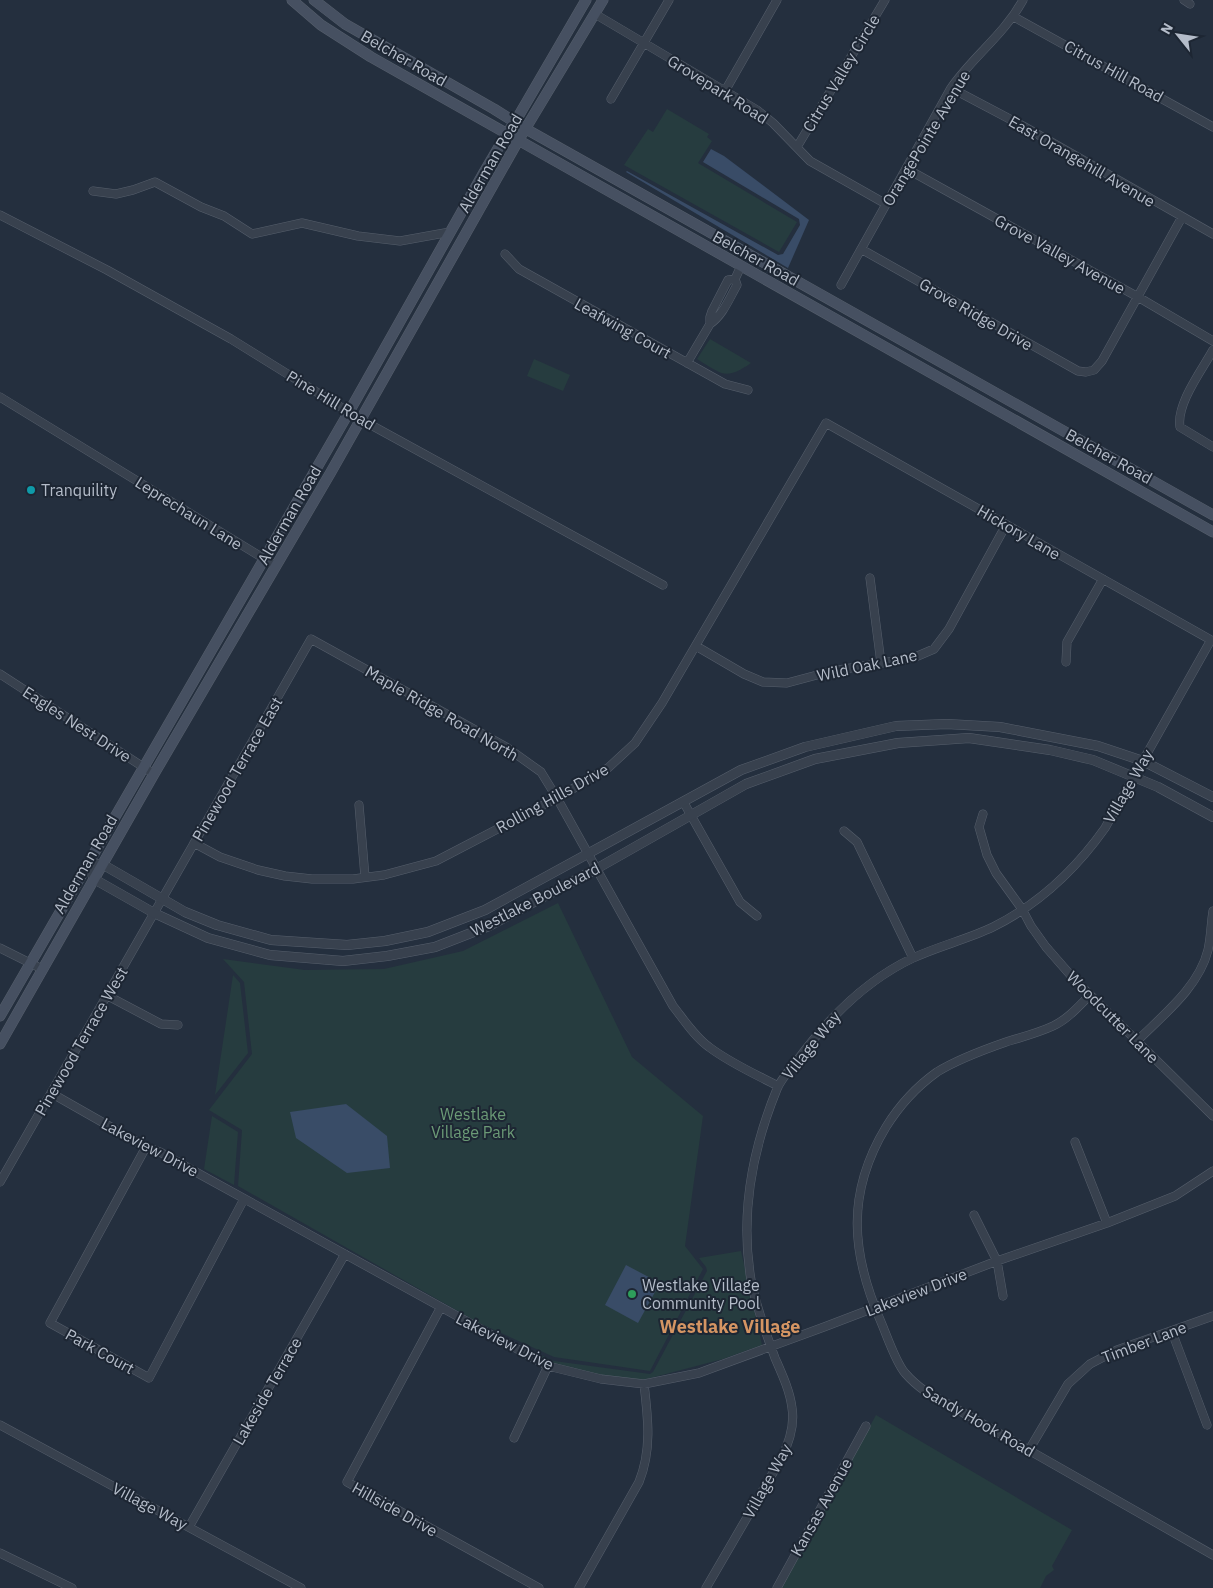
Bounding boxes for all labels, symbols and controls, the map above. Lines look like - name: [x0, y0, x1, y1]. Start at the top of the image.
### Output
- street label: Citrus Valley Circle: [798, 10, 884, 136]
- north arrow: [1153, 10, 1203, 60]
- text: N: [1156, 20, 1177, 37]
- street label: Belcher Road: [357, 25, 451, 91]
- street label: Citrus Hill Road: [1061, 35, 1167, 107]
- street label: Grovepark Road: [664, 50, 772, 128]
- street label: OrangePointe Avenue: [878, 66, 975, 210]
- street label: Alderman Road: [454, 110, 526, 216]
- street label: East Orangehill Avenue: [1005, 111, 1159, 211]
- street label: Grove Valley Avenue: [991, 210, 1129, 298]
- street label: Belcher Road: [709, 226, 803, 290]
- street label: Grove Ridge Drive: [916, 273, 1036, 355]
- street label: Leafwing Court: [571, 293, 675, 363]
- street label: Pine Hill Road: [283, 366, 379, 434]
- street label: Belcher Road: [1062, 424, 1156, 488]
- street label: Alderman Road: [253, 462, 325, 568]
- street label: Leprechaun Lane: [132, 472, 246, 554]
- place label: Tranquility: [41, 480, 117, 500]
- marker: Tranquility: [25, 484, 37, 496]
- street label: Hickory Lane: [974, 500, 1064, 564]
- street label: Wild Oak Lane: [815, 645, 919, 685]
- street label: Maple Ridge Road North: [362, 661, 522, 765]
- street label: Eagles Nest Drive: [19, 681, 135, 767]
- street label: Pinewood Terrace East: [187, 693, 287, 845]
- street label: Village Way: [1099, 745, 1157, 827]
- street label: Rolling Hills Drive: [492, 759, 612, 837]
- street label: Alderman Road: [49, 811, 121, 917]
- street label: Westlake Boulevard: [467, 858, 603, 940]
- street label: Pinewood Terrace West: [30, 963, 132, 1119]
- street label: Woodcutter Lane: [1063, 967, 1163, 1067]
- street label: Village Way: [777, 1007, 845, 1083]
- park label: Westlake Village Park: [431, 1104, 516, 1142]
- street label: Lakeview Drive: [98, 1113, 202, 1181]
- street label: Lakeview Drive: [862, 1263, 970, 1321]
- place label: Westlake Village Community Pool: [642, 1275, 760, 1313]
- marker: Westlake Village Community Pool: [626, 1288, 638, 1300]
- street label: Lakeview Drive: [453, 1308, 557, 1374]
- district label: Westlake Village: [660, 1315, 800, 1338]
- street label: Timber Lane: [1099, 1317, 1189, 1367]
- street label: Park Court: [62, 1324, 138, 1378]
- street label: Lakeside Terrace: [228, 1333, 306, 1448]
- street label: Sandy Hook Road: [919, 1381, 1039, 1461]
- street label: Village Way: [738, 1440, 796, 1522]
- street label: Kansas Avenue: [786, 1454, 856, 1559]
- street label: Hillside Drive: [349, 1477, 441, 1541]
- street label: Village Way: [109, 1478, 191, 1534]

